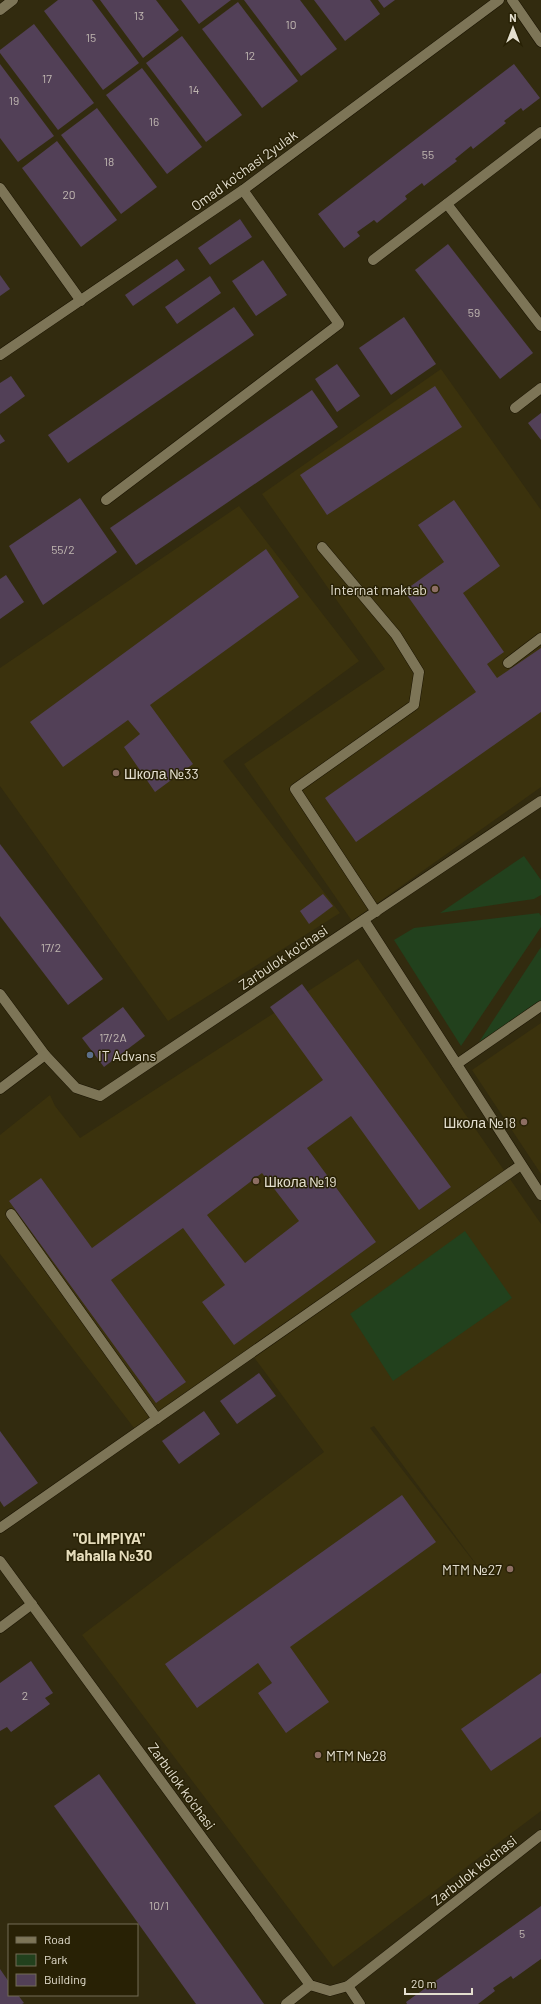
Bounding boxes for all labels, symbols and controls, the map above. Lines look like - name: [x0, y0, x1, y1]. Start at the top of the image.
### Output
- house number: 13: [134, 8, 144, 22]
- north arrow: [493, 8, 533, 48]
- text: N: [509, 11, 517, 24]
- house number: 10: [286, 17, 296, 31]
- house number: 15: [86, 30, 96, 44]
- house number: 12: [245, 48, 255, 62]
- house number: 17: [42, 71, 52, 85]
- house number: 14: [189, 82, 199, 96]
- house number: 19: [9, 93, 19, 107]
- house number: 16: [149, 114, 159, 128]
- street label: Omad ko'chasi 2yulak: [188, 126, 300, 214]
- house number: 55: [422, 147, 434, 161]
- house number: 18: [104, 154, 114, 168]
- house number: 20: [62, 187, 76, 201]
- house number: 59: [468, 305, 480, 319]
- house number: 55/2: [51, 542, 75, 556]
- place label: Internat maktab: [330, 581, 427, 598]
- marker: Internat maktab: [430, 584, 440, 594]
- place label: Школа №33: [124, 765, 199, 782]
- marker: Школа №33: [111, 768, 121, 778]
- street label: Zarbulok ko'chasi: [235, 921, 331, 993]
- house number: 17/2: [41, 940, 61, 954]
- house number: 17/2A: [99, 1030, 127, 1044]
- place label: IT Advans: [98, 1047, 157, 1064]
- marker: IT Advans: [85, 1050, 95, 1060]
- place label: Школа №18: [443, 1114, 516, 1131]
- marker: Школа №18: [519, 1117, 529, 1127]
- place label: Школа №19: [264, 1173, 337, 1190]
- marker: Школа №19: [251, 1176, 261, 1186]
- district label: "OLIMPIYA" Mahalla №30: [66, 1529, 152, 1564]
- place label: MTM №27: [442, 1561, 502, 1578]
- marker: MTM №27: [505, 1564, 515, 1574]
- house number: 2: [22, 1688, 28, 1702]
- street label: Zarbulok ko'chasi: [145, 1739, 219, 1833]
- place label: MTM №28: [326, 1747, 387, 1764]
- marker: MTM №28: [313, 1750, 323, 1760]
- street label: Zarbulok ko'chasi: [428, 1831, 520, 1909]
- house number: 10/1: [149, 1898, 169, 1912]
- legend: [8, 1924, 138, 1996]
- house number: 5: [519, 1926, 525, 1940]
- text: Road: [44, 1932, 71, 1946]
- text: Park: [44, 1952, 68, 1966]
- scale bar: [405, 1970, 472, 1996]
- text: Building: [44, 1972, 86, 1986]
- text: 20 m: [411, 1976, 437, 1990]

